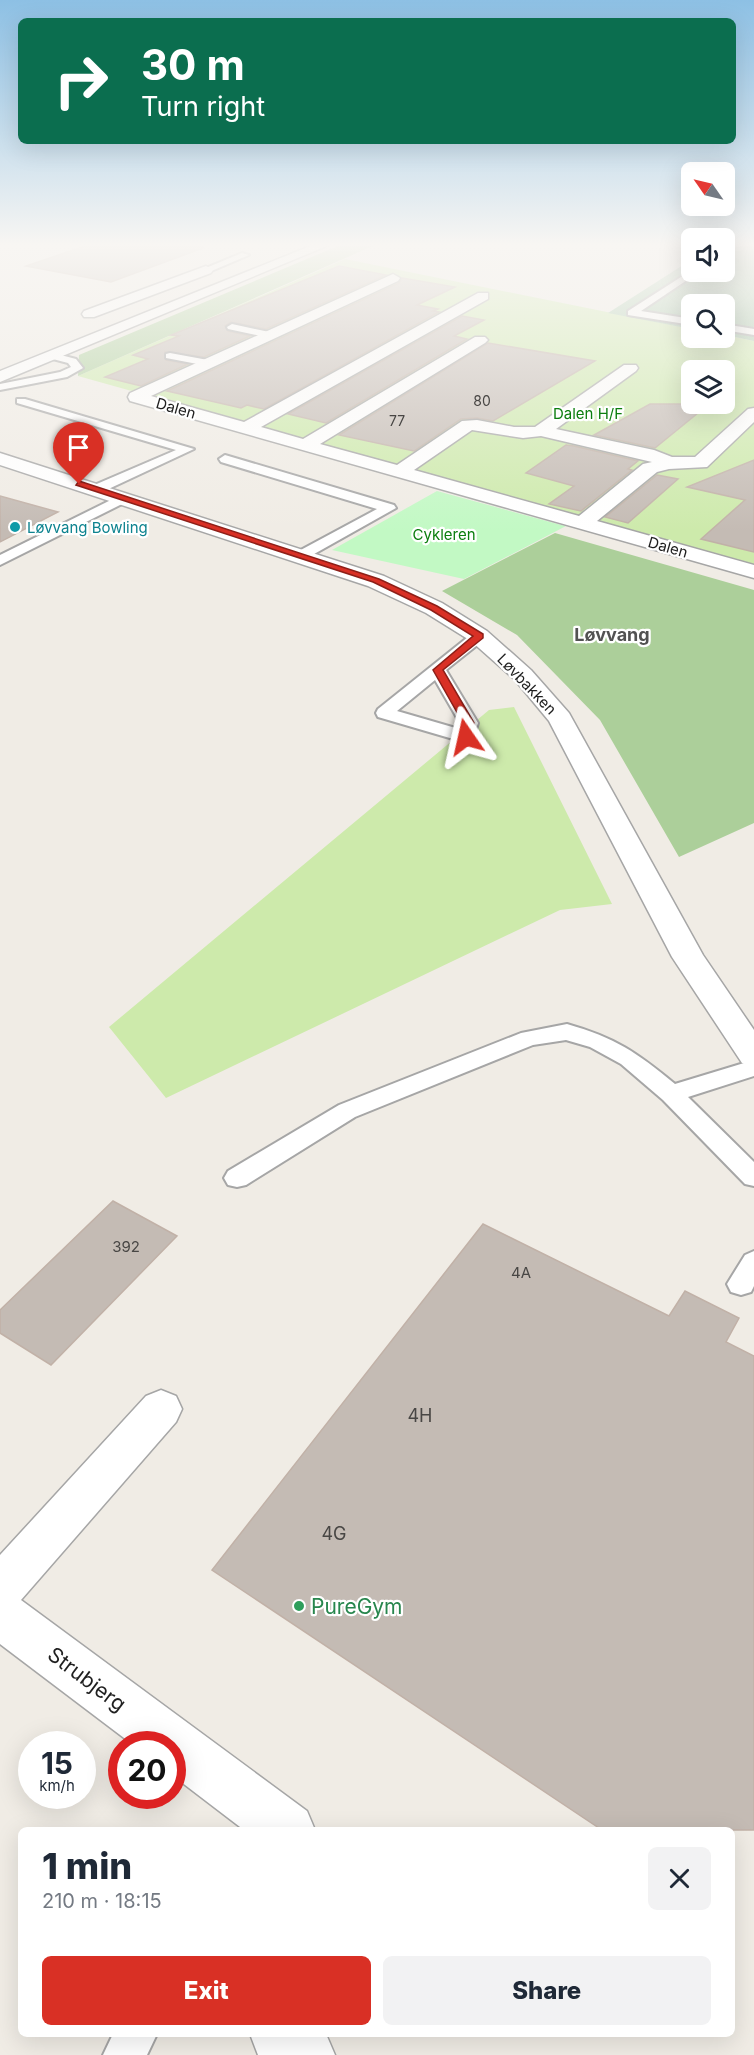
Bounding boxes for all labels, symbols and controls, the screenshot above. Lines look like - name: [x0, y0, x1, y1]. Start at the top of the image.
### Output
- text: 30 m: [141, 39, 245, 90]
- icon: right: [42, 42, 120, 120]
- text: Turn right: [141, 90, 265, 123]
- north arrow: [681, 162, 735, 216]
- map controls: [681, 162, 735, 414]
- button: sound: [681, 228, 735, 282]
- button: search: [681, 294, 735, 348]
- button: layers: [681, 360, 735, 414]
- house number: 80: [473, 392, 491, 409]
- street label: Dalen: [154, 393, 198, 423]
- park label: Dalen H/F: [553, 404, 623, 423]
- house number: 77: [389, 412, 405, 429]
- pin: [53, 422, 104, 484]
- icon: arrive: [62, 431, 95, 464]
- place label: Løvvang Bowling: [27, 518, 148, 537]
- marker: Løvvang Bowling: [8, 520, 22, 534]
- park label: Cykleren: [412, 525, 476, 544]
- street label: Dalen: [646, 532, 690, 562]
- district label: Løvvang: [574, 624, 650, 645]
- street label: Løvbakken: [493, 650, 561, 718]
- position arrow: [434, 705, 498, 769]
- house number: 392: [112, 1237, 140, 1256]
- house number: 4A: [511, 1263, 531, 1282]
- house number: 4H: [407, 1405, 433, 1426]
- house number: 4G: [321, 1523, 347, 1544]
- place label: PureGym: [311, 1594, 403, 1619]
- marker: PureGym: [292, 1599, 306, 1613]
- street label: Strubjerg: [43, 1642, 131, 1716]
- speed limit sign: 20: [108, 1731, 186, 1809]
- text: 15: [41, 1745, 73, 1781]
- text: km/h: [39, 1776, 75, 1795]
- text: 1 min: [42, 1844, 132, 1888]
- button: close: [648, 1847, 711, 1910]
- text: 210 m · 18:15: [42, 1889, 162, 1913]
- button: Exit: [42, 1956, 371, 2025]
- button: Share: [383, 1956, 711, 2025]

